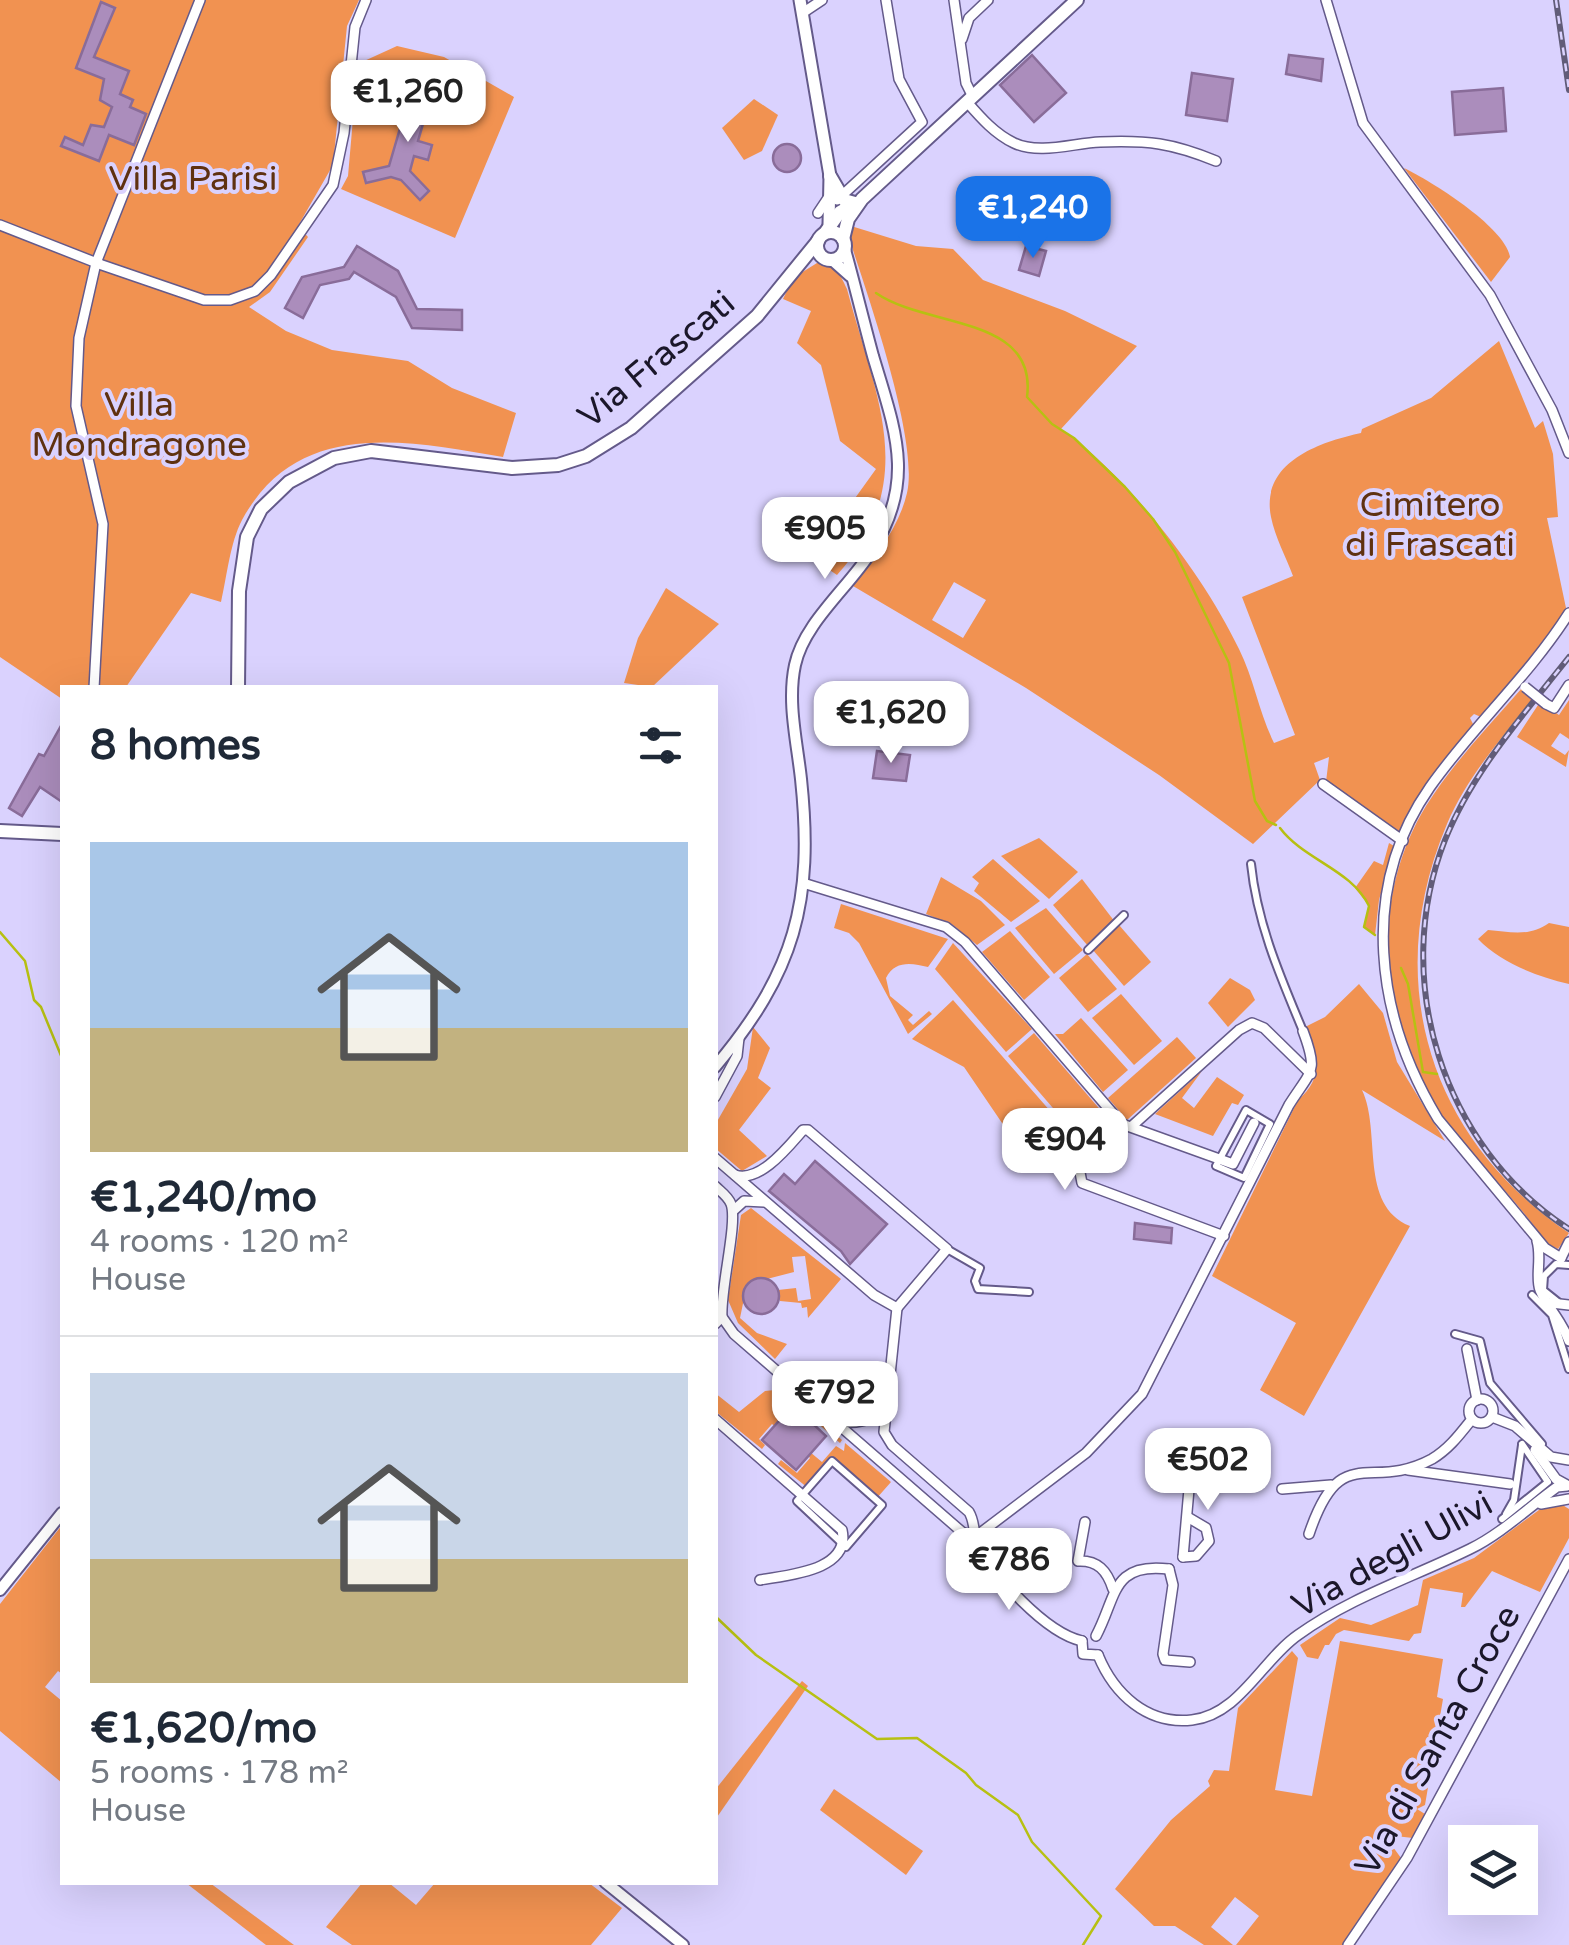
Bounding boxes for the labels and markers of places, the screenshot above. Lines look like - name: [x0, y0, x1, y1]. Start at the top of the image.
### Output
- pin: €1,260: [327, 60, 489, 145]
- pin: €1,240: [952, 176, 1114, 261]
- pin: €905: [766, 497, 884, 582]
- pin: €1,620: [810, 681, 972, 766]
- pin: €904: [1006, 1108, 1124, 1193]
- pin: €792: [776, 1361, 894, 1446]
- pin: €502: [1149, 1428, 1267, 1513]
- pin: €786: [950, 1528, 1068, 1613]

